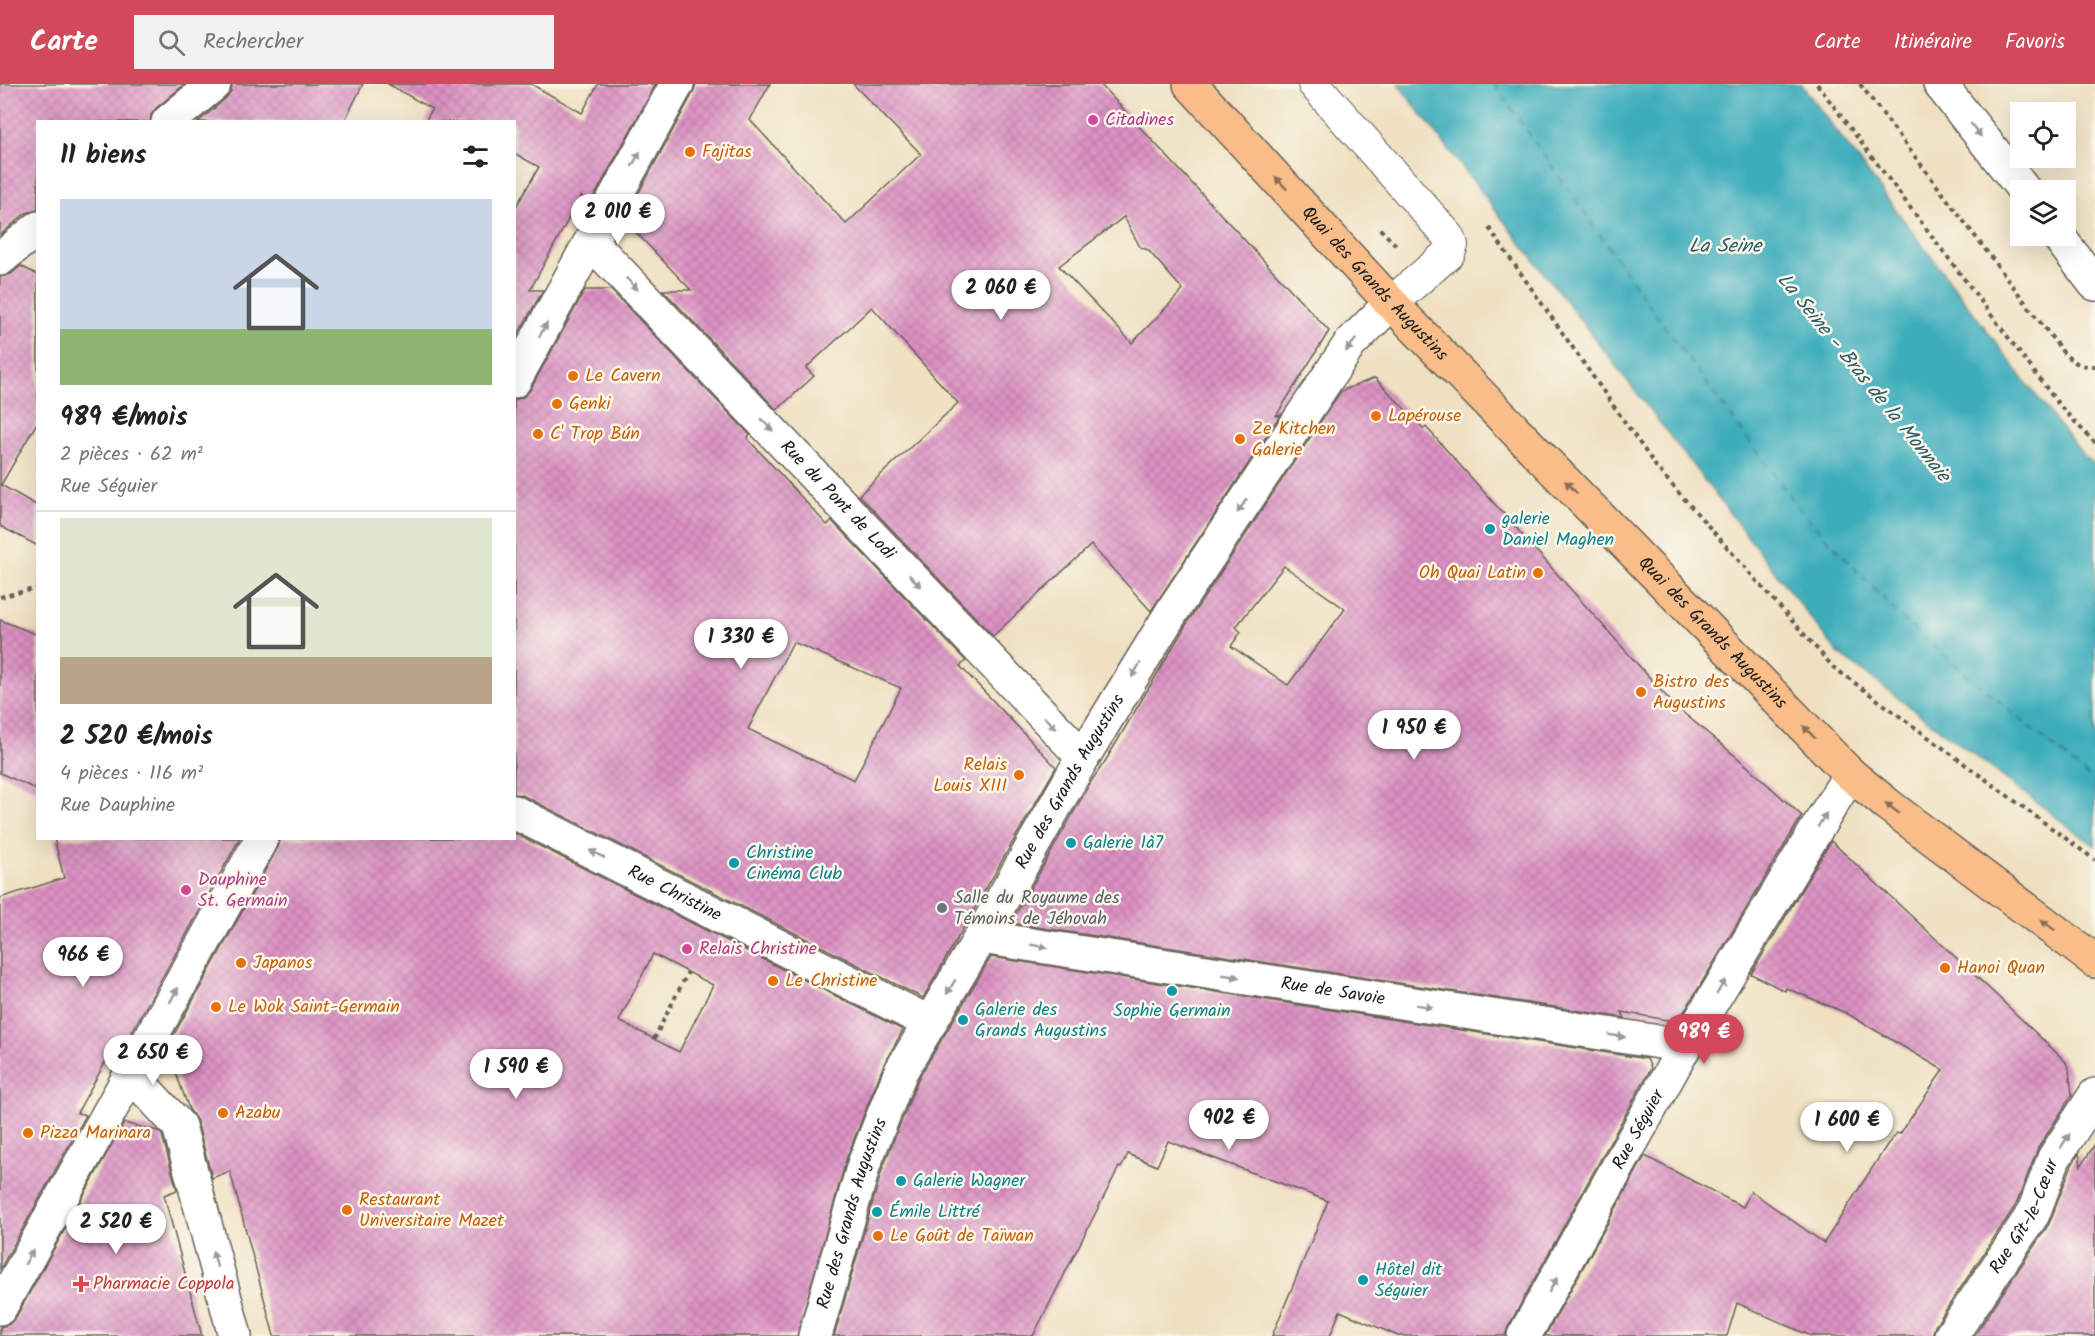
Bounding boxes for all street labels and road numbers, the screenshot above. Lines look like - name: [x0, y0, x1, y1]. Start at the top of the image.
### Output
- street label: Quai des Grands Augustins: [1294, 199, 1455, 368]
- street label: Rue du Pont de Lodi: [773, 433, 903, 567]
- street label: Quai des Grands Augustins: [1631, 550, 1794, 716]
- street label: Rue des Grands Augustins: [1008, 688, 1133, 875]
- street label: Rue Christine: [623, 857, 727, 929]
- street label: Rue de Savoie: [1279, 969, 1387, 1014]
- street label: Rue Séguier: [1605, 1083, 1673, 1175]
- street label: Rue des Grands Augustins: [809, 1113, 895, 1312]
- street label: Rue Gît-le-Cœur: [1982, 1154, 2067, 1280]

